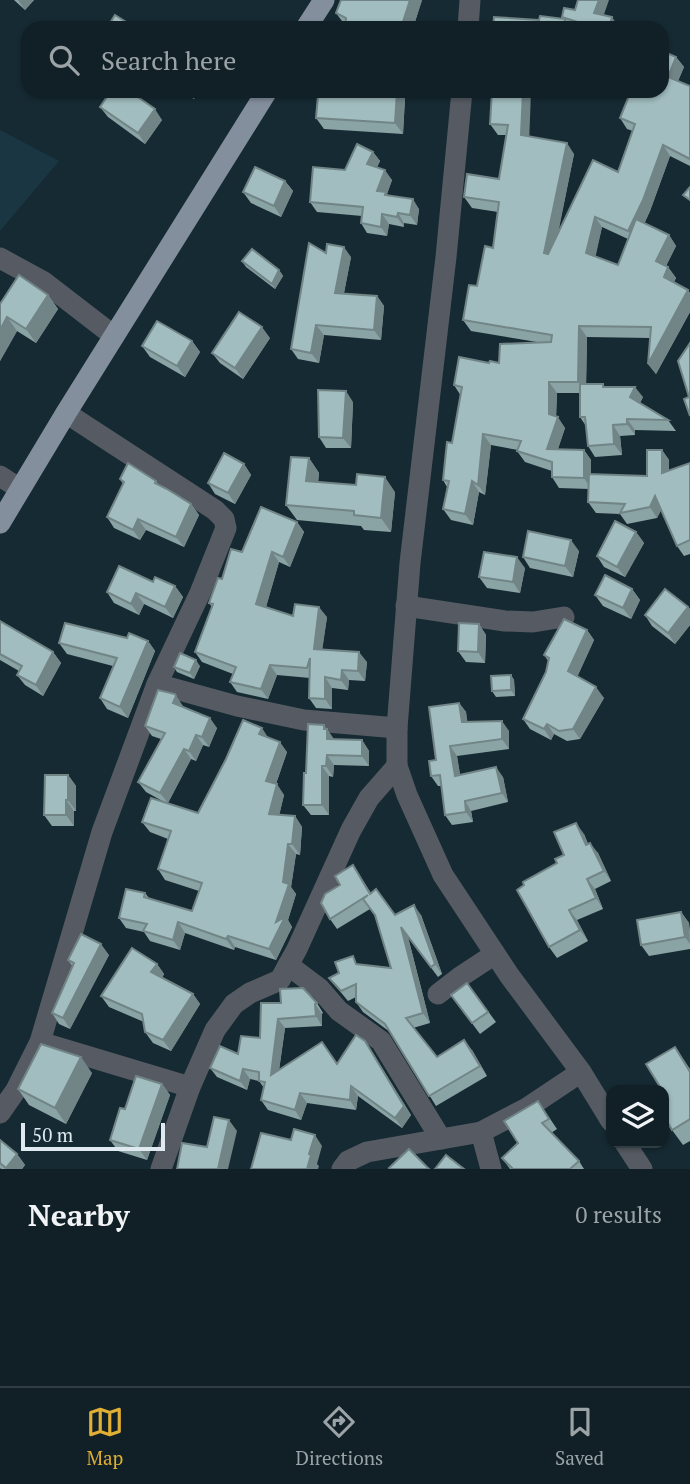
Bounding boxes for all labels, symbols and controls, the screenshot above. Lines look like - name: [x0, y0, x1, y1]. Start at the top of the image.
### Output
- search box: [21, 21, 669, 98]
- icon: search: [45, 41, 83, 79]
- text: Search here: [101, 43, 236, 77]
- map controls: [606, 1085, 669, 1148]
- button: layers: [606, 1085, 669, 1148]
- scale bar: [21, 1120, 164, 1152]
- text: 50 m: [32, 1122, 73, 1147]
- text: Nearby: [28, 1195, 130, 1235]
- text: 0 results: [575, 1199, 662, 1230]
- tab: Map: [86, 1403, 124, 1470]
- tab: Directions: [296, 1403, 383, 1470]
- tab: Saved: [555, 1403, 604, 1470]

